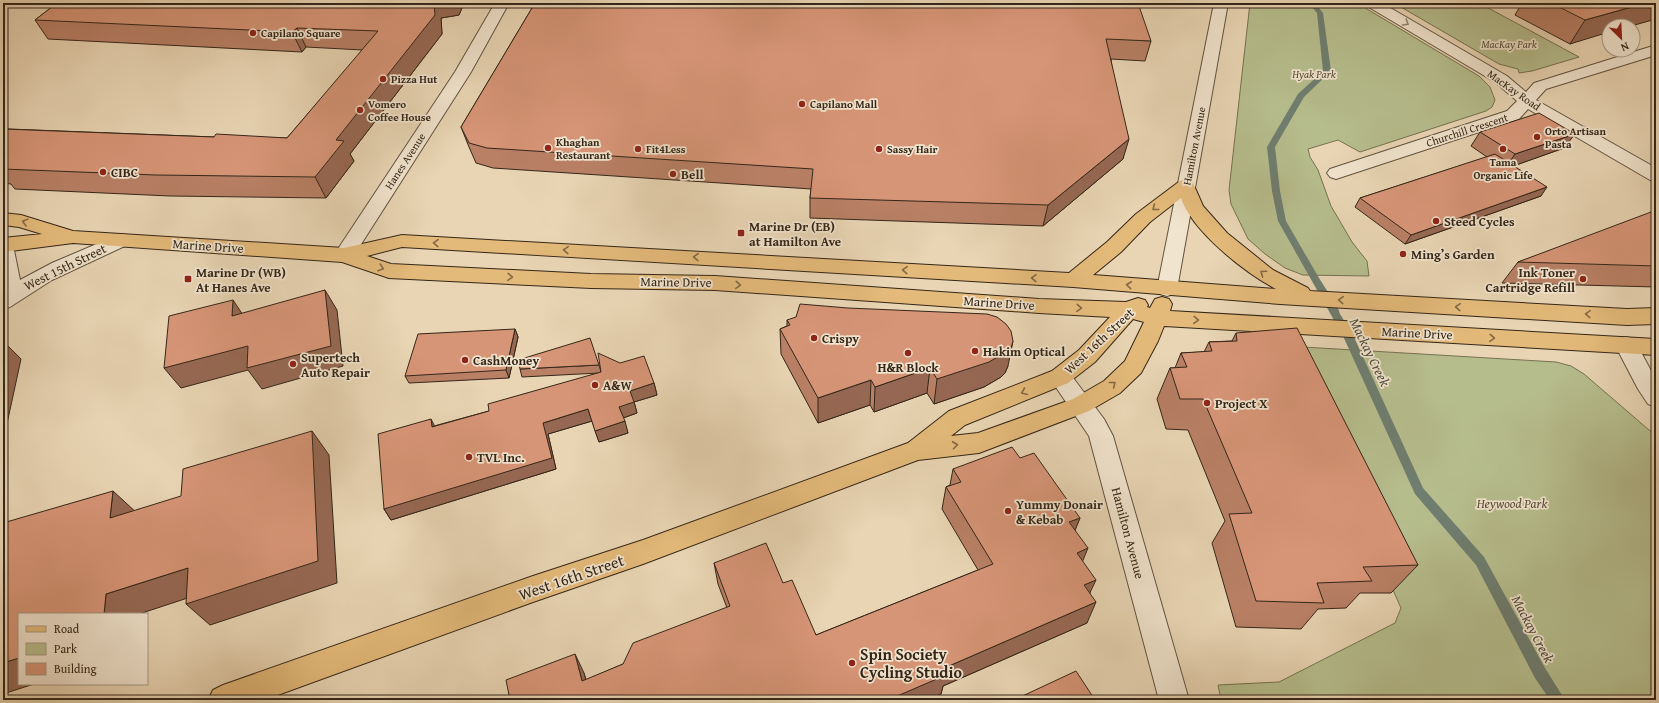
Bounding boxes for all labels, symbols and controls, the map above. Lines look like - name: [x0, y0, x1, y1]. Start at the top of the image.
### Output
- one-way arrow: [1402, 18, 1409, 25]
- north arrow: [1601, 18, 1641, 58]
- place label: Capilano Square: [261, 25, 341, 41]
- marker: Capilano Square: [248, 28, 258, 38]
- park label: MacKay Park: [1481, 36, 1538, 52]
- text: N: [1618, 38, 1632, 56]
- park label: Hyak Park: [1291, 66, 1337, 82]
- street label: MacKay Road: [1484, 66, 1544, 114]
- place label: Pizza Hut: [391, 71, 438, 87]
- marker: Pizza Hut: [378, 74, 388, 84]
- place label: Vomero Coffee House: [368, 96, 431, 125]
- place label: Capilano Mall: [810, 96, 878, 112]
- marker: Capilano Mall: [797, 99, 807, 109]
- marker: Vomero Coffee House: [355, 105, 365, 115]
- street label: Hamilton Avenue: [1179, 105, 1209, 187]
- street label: Churchill Crescent: [1424, 109, 1510, 151]
- place label: Orto Artisan Pasta: [1545, 123, 1606, 152]
- street label: Hanes Avenue: [381, 130, 429, 192]
- marker: Orto Artisan Pasta: [1532, 132, 1542, 142]
- place label: Khaghan Restaurant: [556, 134, 611, 163]
- place label: Fit4Less: [646, 141, 686, 157]
- place label: Sassy Hair: [887, 141, 938, 157]
- marker: Khaghan Restaurant: [543, 143, 553, 153]
- marker: Fit4Less: [633, 144, 643, 154]
- marker: Sassy Hair: [874, 144, 884, 154]
- marker: Tama Organic Life: [1498, 144, 1508, 154]
- place label: Tama Organic Life: [1473, 154, 1533, 183]
- place label: CIBC: [111, 163, 138, 182]
- place label: Bell: [681, 165, 703, 184]
- marker: CIBC: [98, 167, 108, 177]
- marker: Bell: [668, 169, 678, 179]
- one-way arrow: [1153, 204, 1160, 211]
- place label: Steed Cycles: [1444, 212, 1515, 231]
- marker: Steed Cycles: [1431, 216, 1441, 226]
- place label: Marine Dr (EB) at Hamilton Ave: [749, 217, 841, 251]
- one-way arrow: [22, 218, 29, 227]
- marker: Marine Dr (EB) at Hamilton Ave: [736, 228, 746, 238]
- street label: Marine Drive: [172, 234, 244, 258]
- one-way arrow: [433, 238, 439, 247]
- street label: West 15th Street: [21, 239, 110, 295]
- place label: Ming’s Garden: [1411, 245, 1495, 264]
- one-way arrow: [563, 246, 569, 254]
- marker: Ming’s Garden: [1398, 249, 1408, 259]
- one-way arrow: [693, 253, 699, 262]
- place label: Marine Dr (WB) At Hanes Ave: [196, 263, 286, 297]
- one-way arrow: [377, 263, 384, 272]
- place label: Ink Toner Cartridge Refill: [1485, 263, 1575, 297]
- one-way arrow: [902, 265, 908, 274]
- one-way arrow: [1261, 270, 1268, 277]
- street label: Marine Drive: [640, 272, 712, 292]
- one-way arrow: [507, 273, 513, 281]
- one-way arrow: [1031, 273, 1037, 282]
- marker: Marine Dr (WB) At Hanes Ave: [183, 274, 193, 284]
- marker: Ink Toner Cartridge Refill: [1578, 274, 1588, 284]
- one-way arrow: [735, 280, 741, 289]
- one-way arrow: [1126, 281, 1132, 290]
- street label: Marine Drive: [963, 291, 1035, 315]
- one-way arrow: [1338, 295, 1344, 304]
- one-way arrow: [1455, 302, 1461, 311]
- street label: West 16th Street: [1060, 303, 1138, 378]
- one-way arrow: [1076, 303, 1082, 312]
- one-way arrow: [1585, 310, 1591, 319]
- water label: Mackay Creek: [1345, 314, 1395, 390]
- one-way arrow: [1193, 315, 1200, 324]
- street label: Marine Drive: [1381, 322, 1453, 344]
- place label: Crispy: [822, 329, 859, 348]
- marker: Crispy: [809, 333, 819, 343]
- one-way arrow: [1489, 333, 1495, 342]
- place label: Hakim Optical: [983, 342, 1065, 361]
- marker: Hakim Optical: [970, 346, 980, 356]
- place label: Supertech Auto Repair: [301, 348, 370, 382]
- marker: H&R Block: [903, 348, 913, 358]
- place label: CashMoney: [473, 351, 539, 370]
- marker: CashMoney: [460, 355, 470, 365]
- place label: H&R Block: [877, 358, 939, 377]
- marker: Supertech Auto Repair: [288, 359, 298, 369]
- place label: A&W: [603, 376, 632, 395]
- marker: A&W: [590, 380, 600, 390]
- one-way arrow: [1109, 382, 1116, 389]
- one-way arrow: [1020, 387, 1027, 395]
- place label: Project X: [1215, 394, 1268, 413]
- marker: Project X: [1202, 398, 1212, 408]
- one-way arrow: [952, 441, 958, 450]
- place label: TVL Inc.: [477, 448, 525, 467]
- marker: TVL Inc.: [464, 452, 474, 462]
- street label: Hamilton Avenue: [1107, 485, 1149, 581]
- park label: Heywood Park: [1476, 494, 1547, 513]
- place label: Yummy Donair & Kebab: [1016, 495, 1103, 529]
- marker: Yummy Donair & Kebab: [1003, 506, 1013, 516]
- street label: West 16th Street: [515, 548, 627, 606]
- water label: Mackay Creek: [1507, 592, 1559, 667]
- legend: [18, 613, 148, 685]
- text: Road: [54, 620, 80, 637]
- text: Park: [54, 640, 78, 657]
- place label: Spin Society Cycling Studio: [860, 642, 962, 684]
- marker: Spin Society Cycling Studio: [847, 658, 857, 668]
- text: Building: [54, 660, 97, 677]

